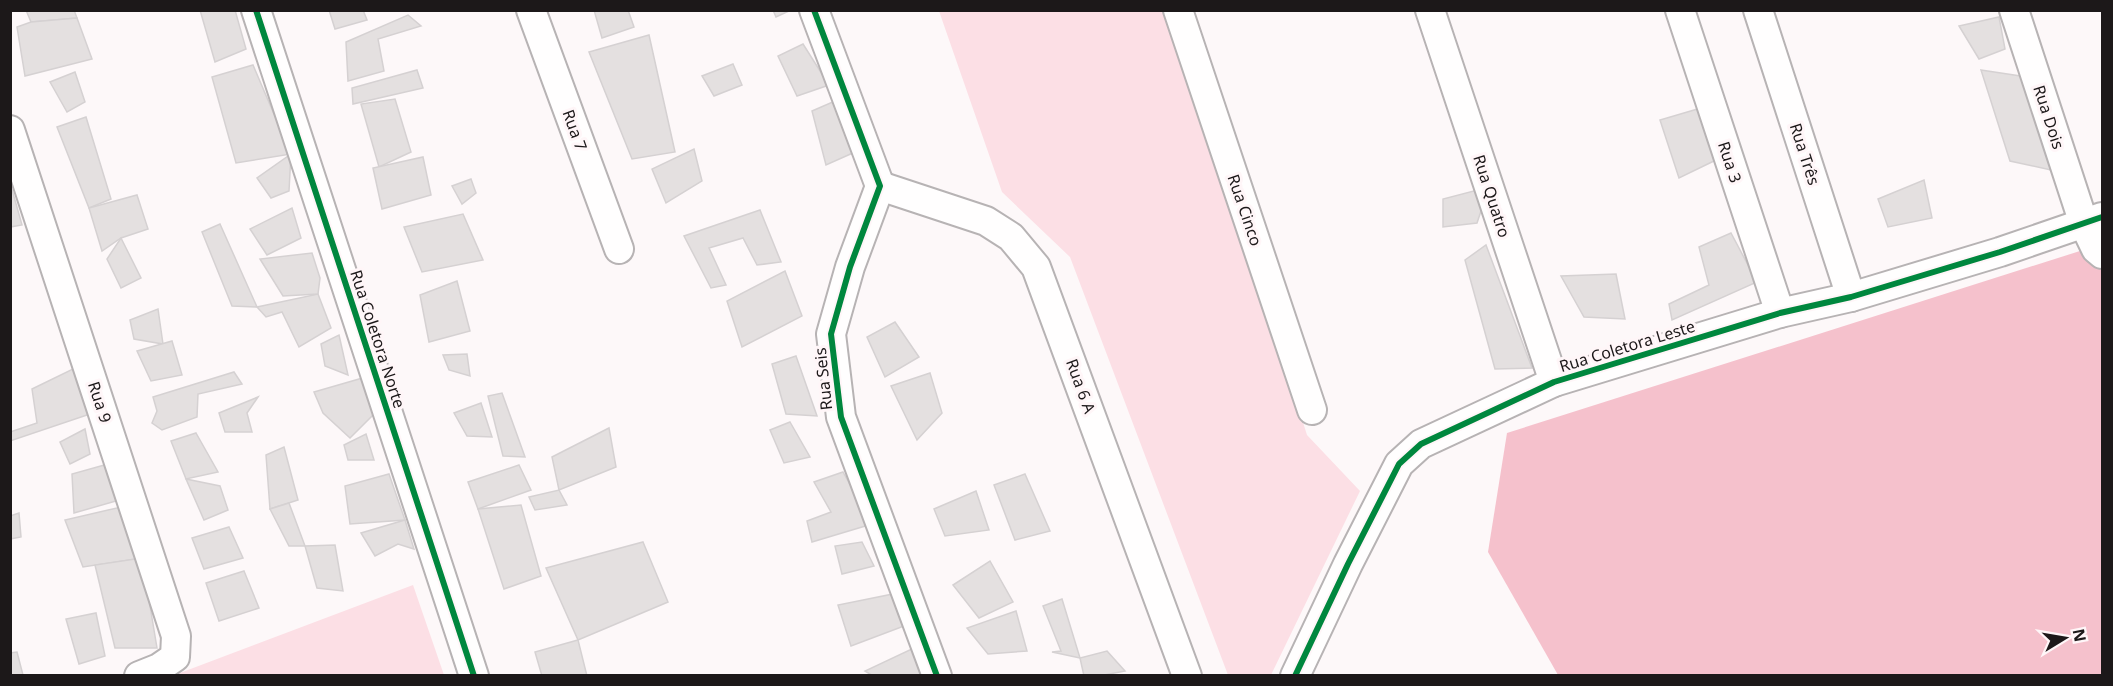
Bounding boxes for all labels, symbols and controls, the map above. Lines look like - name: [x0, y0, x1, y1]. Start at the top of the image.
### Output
- street label: Rua Dois: [2028, 82, 2070, 152]
- street label: Rua 7: [557, 106, 593, 154]
- street label: Rua Três: [1785, 120, 1825, 188]
- street label: Rua 3: [1713, 139, 1747, 185]
- street label: Rua Quatro: [1468, 152, 1516, 240]
- street label: Rua Cinco: [1222, 171, 1268, 249]
- street label: Rua Coletora Norte: [345, 267, 411, 411]
- street label: Rua Coletora Leste: [1557, 315, 1697, 377]
- street label: Rua Seis: [809, 347, 837, 411]
- street label: Rua 6 A: [1061, 356, 1101, 417]
- street label: Rua 9: [83, 379, 117, 425]
- north arrow: [2035, 608, 2095, 668]
- text: N: [2068, 627, 2092, 644]

